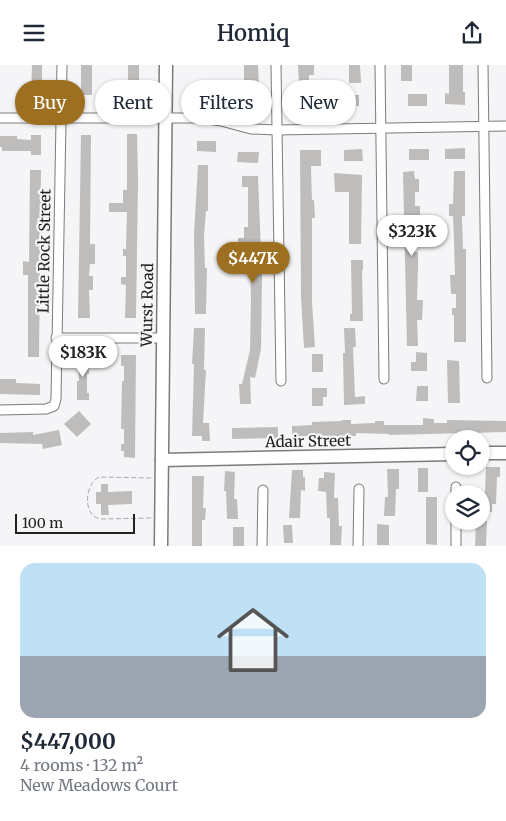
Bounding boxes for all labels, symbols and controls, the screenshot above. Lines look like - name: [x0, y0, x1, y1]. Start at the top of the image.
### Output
- icon: menu: [20, 19, 48, 47]
- text: Homiq: [217, 19, 289, 47]
- icon: share: [458, 19, 486, 47]
- chip: Buy: [15, 80, 85, 125]
- chip: Rent: [95, 80, 171, 125]
- chip: Filters: [181, 80, 272, 125]
- chip: New: [282, 80, 356, 125]
- street label: Little Rock Street: [33, 188, 55, 313]
- pin: $323K: [377, 215, 447, 257]
- text: $323K: [388, 221, 436, 241]
- pin: $447K: [218, 241, 288, 284]
- text: $447K: [228, 248, 278, 268]
- street label: Wurst Road: [137, 263, 157, 348]
- pin: $183K: [48, 335, 118, 378]
- text: $183K: [60, 342, 106, 362]
- map controls: [445, 430, 490, 530]
- button: locate: [445, 430, 490, 475]
- street label: Adair Street: [264, 431, 351, 451]
- button: layers: [445, 485, 490, 530]
- scale bar: [15, 511, 135, 534]
- text: 100 m: [22, 514, 63, 532]
- icon: home: [208, 595, 298, 685]
- text: $447,000: [20, 728, 116, 755]
- text: 4 rooms · 132 m²: [20, 755, 143, 775]
- text: New Meadows Court: [20, 775, 178, 795]

